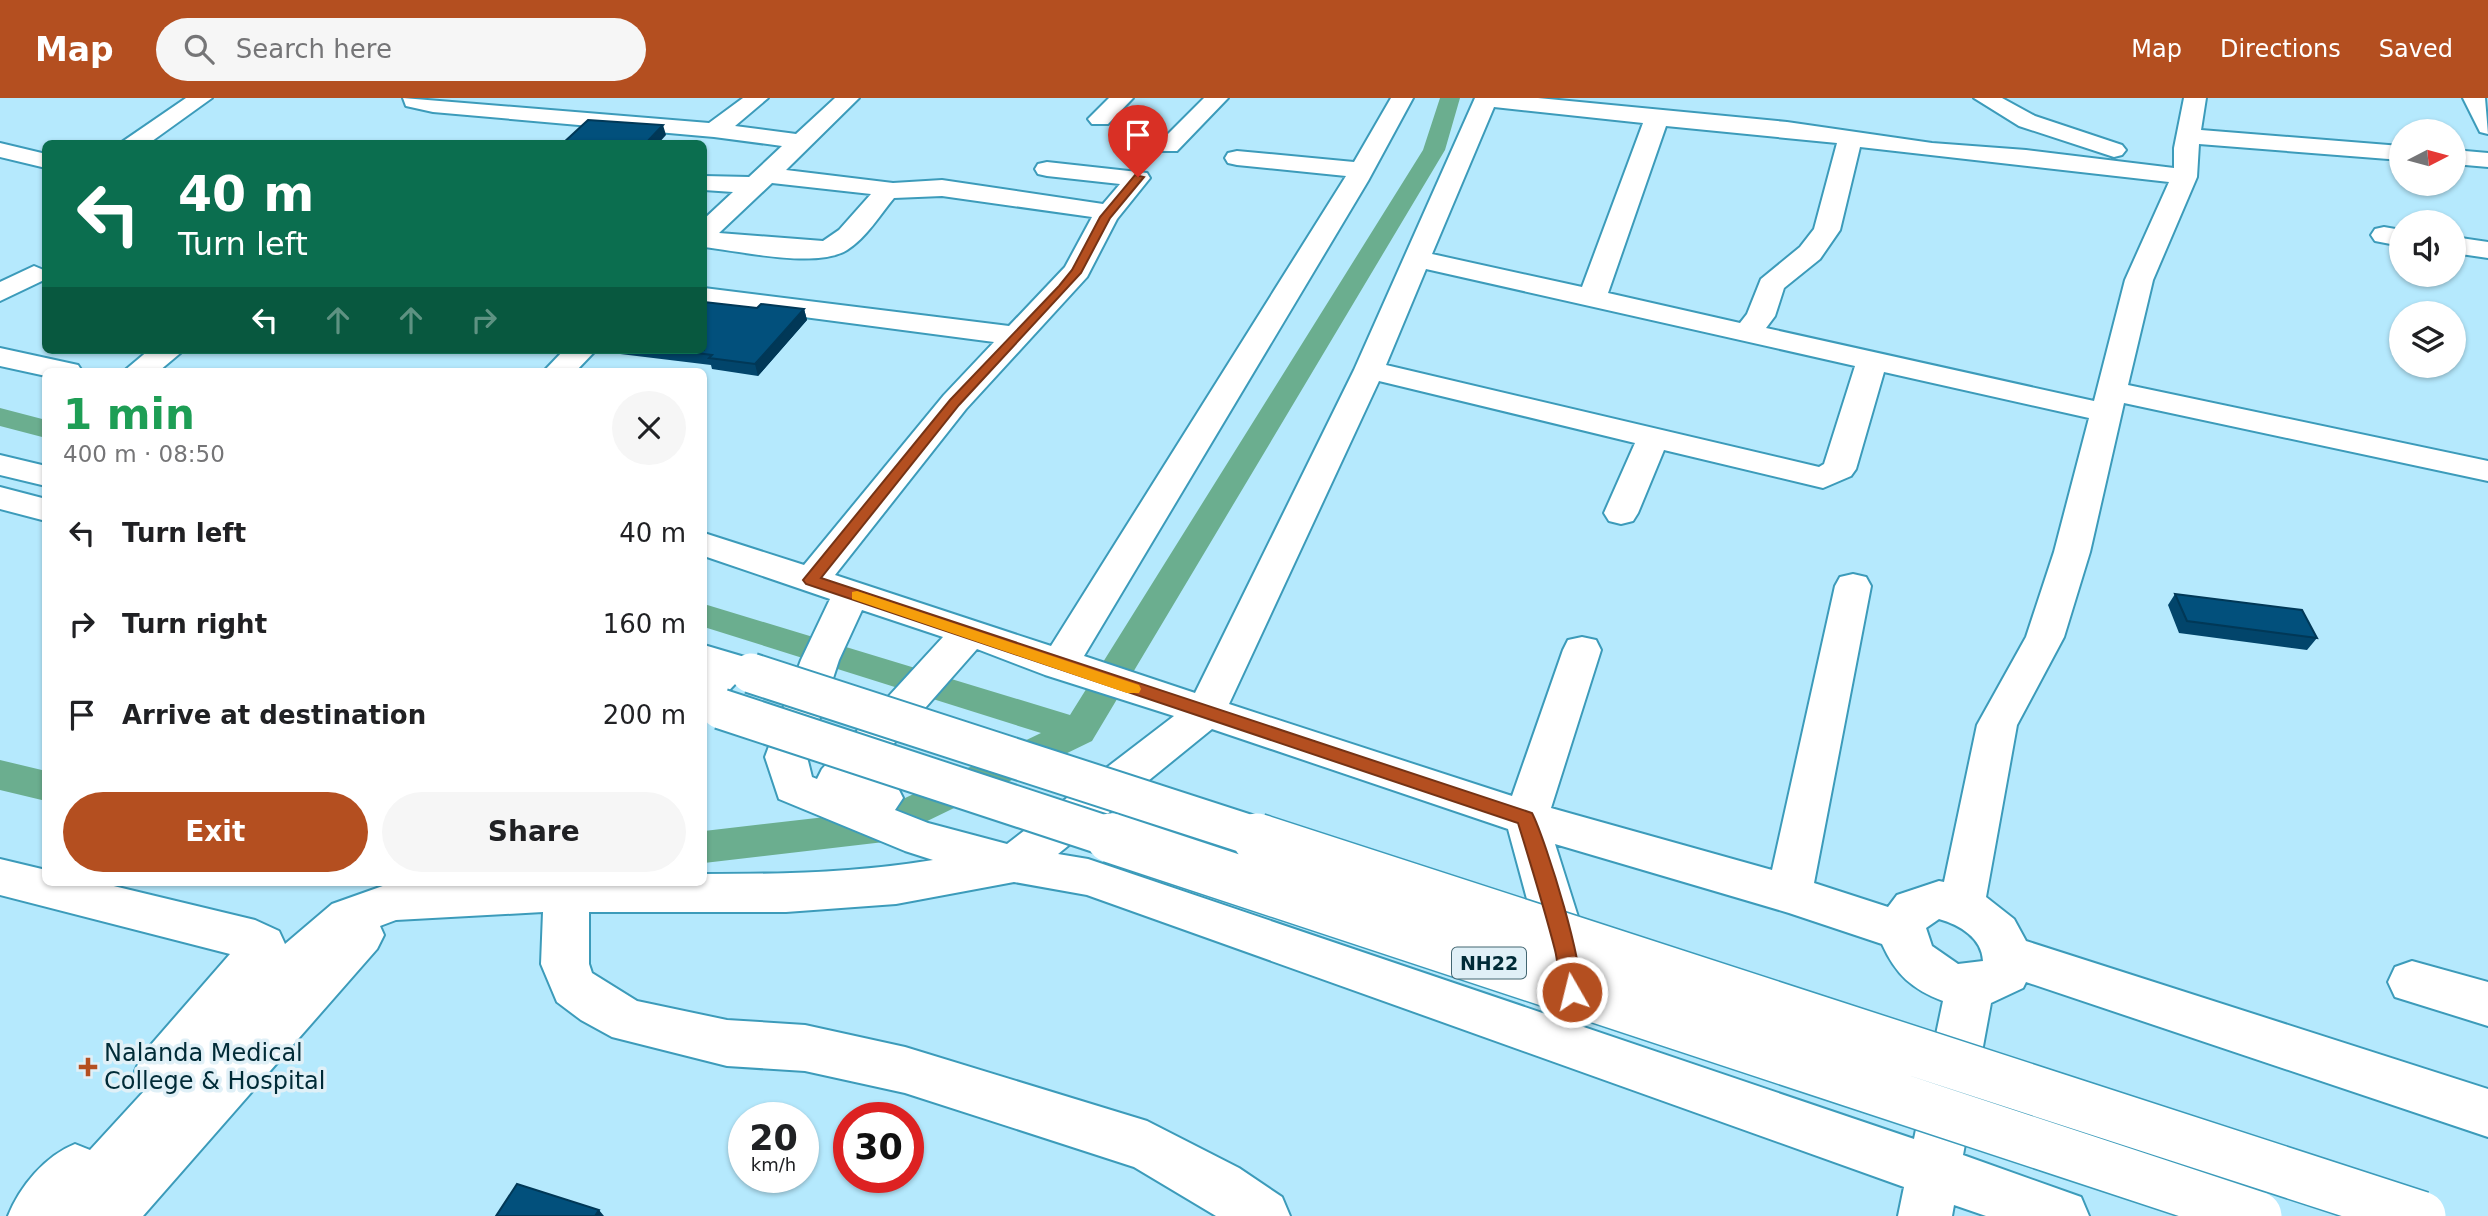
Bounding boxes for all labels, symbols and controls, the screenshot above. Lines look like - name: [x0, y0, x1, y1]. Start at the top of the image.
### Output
- search box: [156, 18, 646, 81]
- text: Map: [35, 30, 114, 69]
- icon: search: [180, 30, 218, 68]
- text: Search here: [236, 34, 392, 64]
- text: Map: [2131, 35, 2182, 63]
- text: Directions: [2220, 35, 2341, 63]
- text: Saved: [2379, 35, 2453, 63]
- pin: [1108, 105, 1168, 177]
- icon: arrive: [1119, 116, 1157, 154]
- north arrow: [2389, 119, 2466, 196]
- map controls: [2389, 119, 2466, 378]
- text: 40 m: [178, 166, 314, 223]
- icon: left: [63, 168, 154, 259]
- button: sound: [2389, 210, 2466, 287]
- text: Turn left: [178, 225, 308, 263]
- icon: left: [246, 301, 284, 339]
- icon: ahead: [319, 301, 357, 339]
- icon: ahead: [392, 301, 430, 339]
- icon: right: [465, 301, 503, 339]
- button: layers: [2389, 301, 2466, 378]
- text: 1 min: [63, 390, 195, 439]
- button: close: [612, 391, 686, 465]
- text: 400 m · 08:50: [63, 441, 225, 467]
- icon: left: [63, 514, 101, 552]
- text: Turn left: [122, 518, 246, 548]
- text: 40 m: [619, 518, 686, 548]
- icon: right: [63, 605, 101, 643]
- text: Turn right: [122, 609, 267, 639]
- text: 160 m: [603, 609, 686, 639]
- icon: arrive: [63, 696, 101, 734]
- text: Arrive at destination: [122, 700, 426, 730]
- text: 200 m: [603, 700, 686, 730]
- button: Exit: [63, 792, 368, 872]
- button: Share: [382, 792, 686, 872]
- road number: NH22: [1452, 948, 1526, 978]
- position arrow: [1535, 955, 1609, 1029]
- place label: Nalanda Medical College & Hospital: [104, 1039, 325, 1095]
- marker: Nalanda Medical College & Hospital: [78, 1057, 98, 1077]
- speed limit sign: 30: [833, 1102, 924, 1193]
- text: 20: [749, 1118, 798, 1158]
- text: km/h: [751, 1154, 796, 1175]

